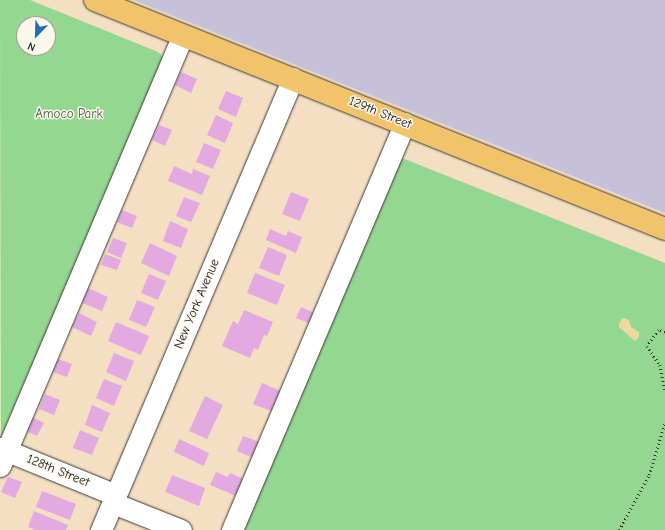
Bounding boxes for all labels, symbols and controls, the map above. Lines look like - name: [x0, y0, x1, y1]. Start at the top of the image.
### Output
- north arrow: [16, 16, 56, 56]
- text: N: [26, 39, 37, 54]
- street label: 129th Street: [346, 93, 414, 133]
- park label: Amoco Park: [35, 106, 103, 122]
- street label: New York Avenue: [171, 257, 223, 351]
- street label: 128th Street: [24, 451, 92, 491]

